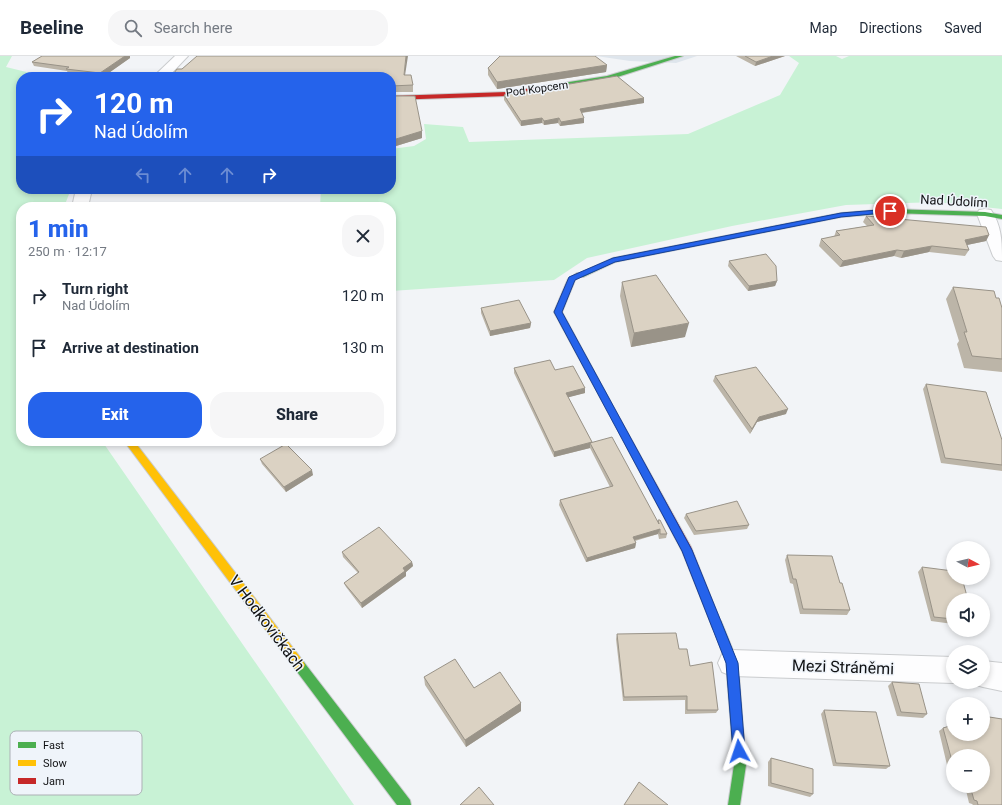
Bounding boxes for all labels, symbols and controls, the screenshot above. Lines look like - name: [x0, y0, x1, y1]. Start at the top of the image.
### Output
- search box: [108, 10, 388, 46]
- text: Beeline: [20, 16, 84, 39]
- icon: search: [122, 17, 144, 39]
- text: Search here: [154, 19, 233, 37]
- text: Map: [810, 20, 837, 36]
- text: Directions: [859, 20, 922, 36]
- text: Saved: [944, 20, 982, 36]
- street label: Pod Kopcem: [505, 78, 569, 100]
- text: 120 m: [94, 87, 173, 120]
- icon: right: [28, 88, 80, 140]
- text: Nad Údolím: [94, 121, 188, 142]
- icon: left: [132, 164, 154, 186]
- icon: ahead: [174, 164, 196, 186]
- icon: ahead: [216, 164, 238, 186]
- icon: right: [258, 164, 280, 186]
- street label: Nad Údolím: [920, 192, 988, 210]
- pin: [873, 194, 907, 228]
- icon: arrive: [879, 200, 901, 222]
- text: 1 min: [28, 215, 89, 243]
- button: close: [342, 215, 384, 257]
- text: 250 m · 12:17: [28, 244, 107, 259]
- text: Turn right: [62, 280, 128, 298]
- icon: right: [28, 285, 50, 307]
- text: 120 m: [342, 287, 384, 305]
- text: Nad Údolím: [62, 298, 130, 313]
- icon: arrive: [28, 337, 50, 359]
- text: Arrive at destination: [62, 339, 199, 357]
- text: 130 m: [342, 339, 384, 357]
- button: Exit: [28, 392, 202, 438]
- button: Share: [210, 392, 384, 438]
- north arrow: [946, 541, 990, 585]
- map controls: [946, 541, 990, 793]
- street label: V Hodkovičkách: [225, 571, 309, 675]
- button: sound: [946, 593, 990, 637]
- button: layers: [946, 645, 990, 689]
- street label: Mezi Stráněmi: [792, 656, 894, 678]
- button: +: [946, 697, 990, 741]
- position arrow: [718, 730, 760, 772]
- legend: [10, 731, 142, 795]
- text: Fast: [43, 739, 65, 752]
- button: −: [946, 749, 990, 793]
- text: Slow: [43, 757, 67, 770]
- text: Jam: [43, 775, 65, 788]

